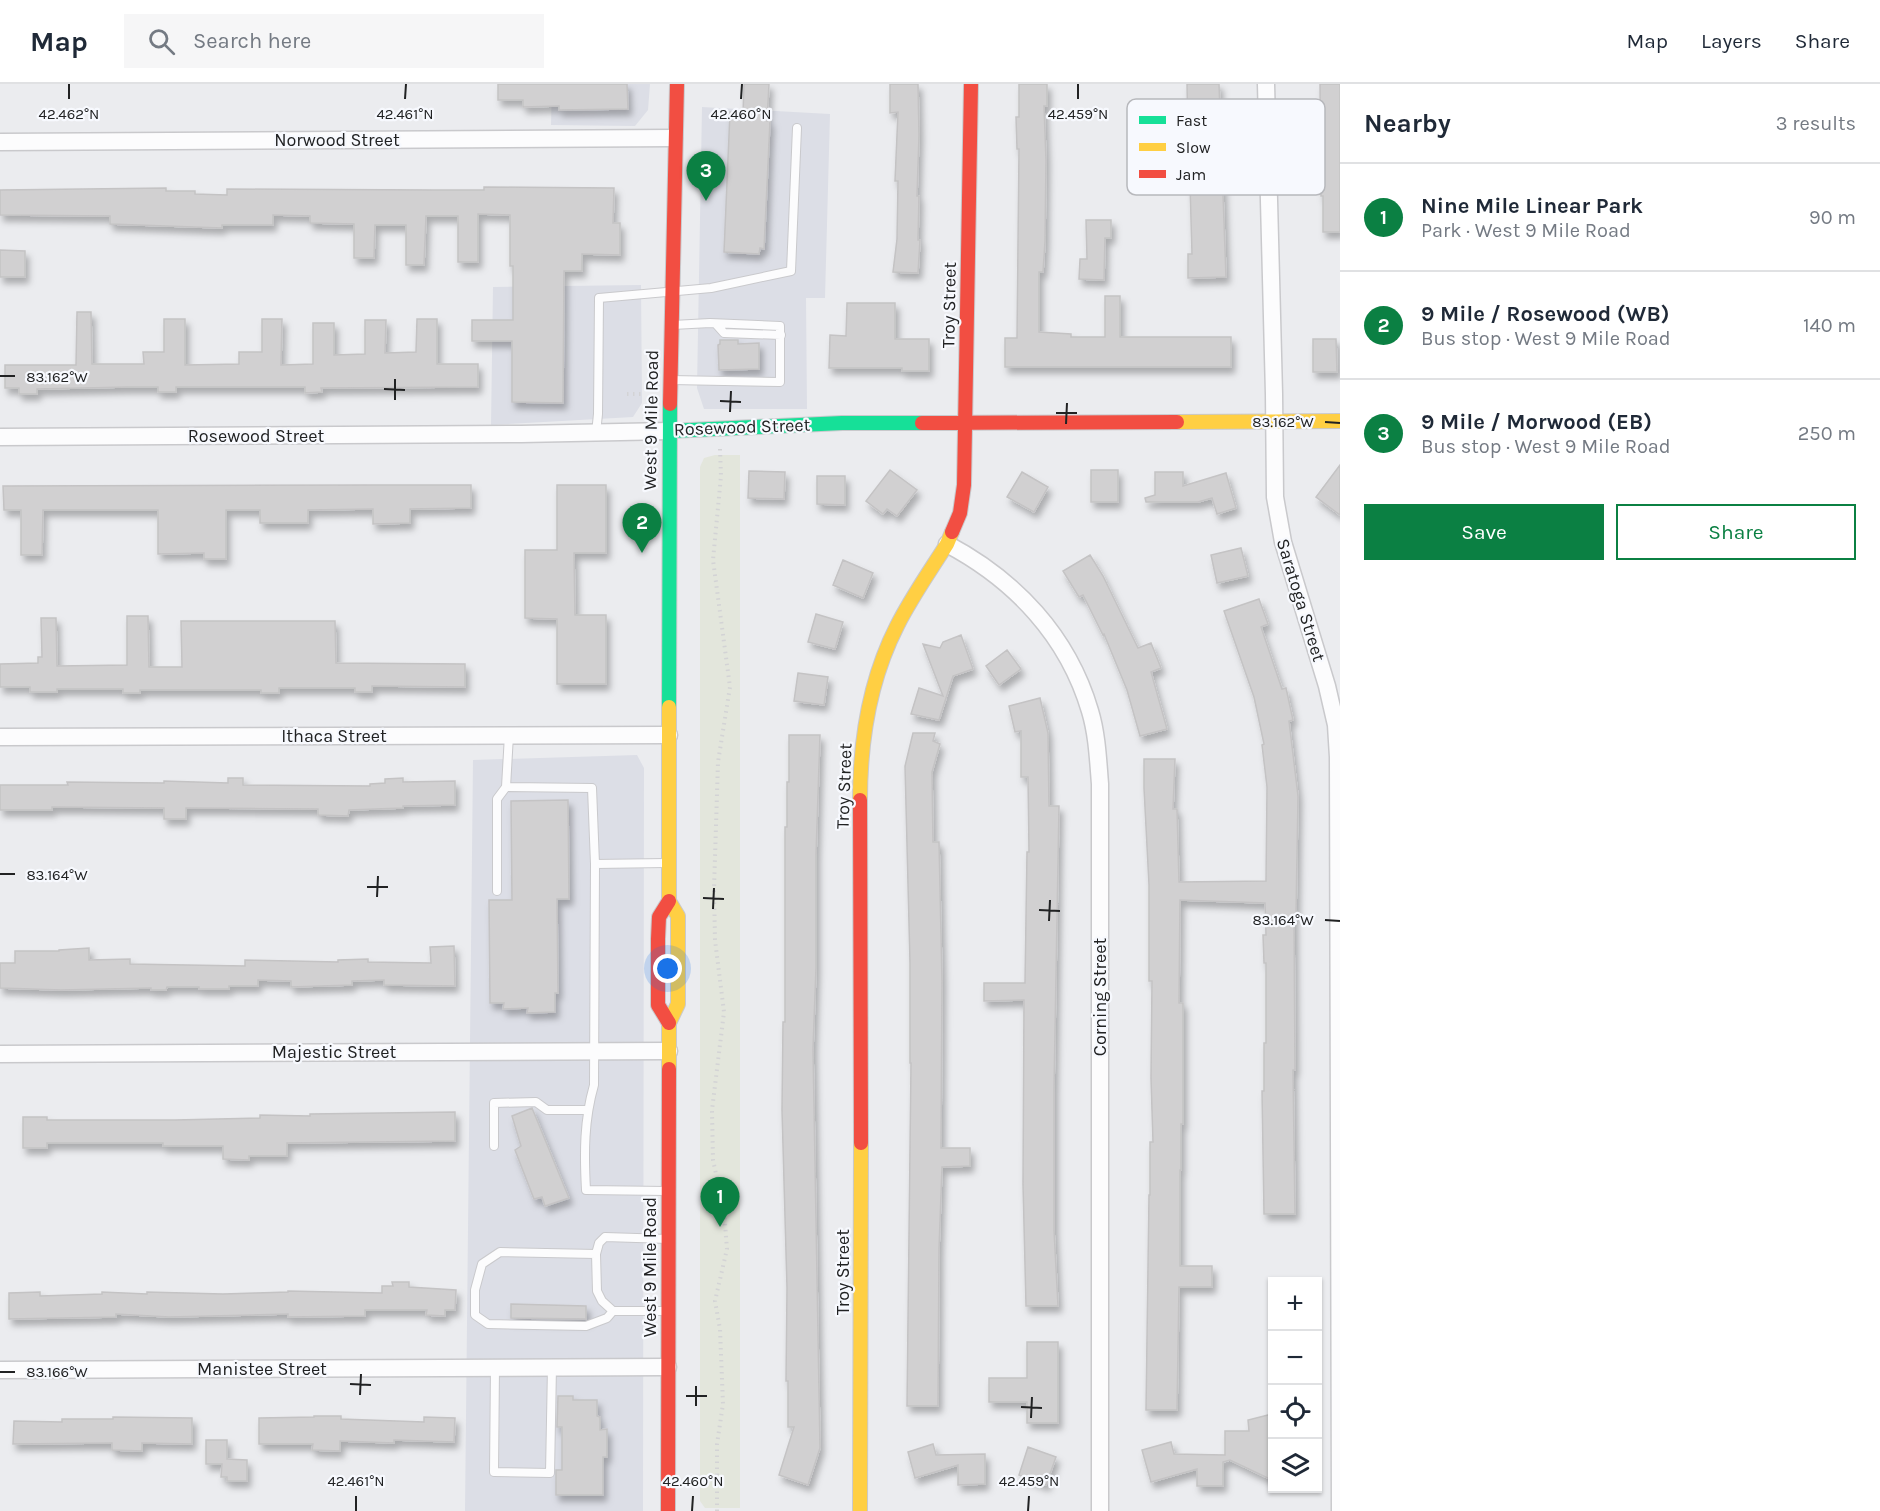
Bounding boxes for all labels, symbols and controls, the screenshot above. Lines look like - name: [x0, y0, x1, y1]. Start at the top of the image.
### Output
- search box: [124, 14, 544, 68]
- text: Map: [30, 25, 88, 58]
- icon: search: [145, 25, 178, 58]
- text: Search here: [193, 28, 311, 54]
- text: Map: [1626, 29, 1668, 53]
- text: Layers: [1701, 29, 1762, 53]
- text: Share: [1795, 29, 1850, 53]
- legend: [1127, 99, 1325, 195]
- text: 42.462°N: [39, 105, 99, 123]
- text: 42.461°N: [376, 105, 434, 123]
- text: 42.460°N: [711, 105, 771, 123]
- text: 42.459°N: [1048, 105, 1108, 123]
- text: Nearby: [1364, 108, 1451, 139]
- text: Fast: [1176, 111, 1207, 130]
- text: 3 results: [1776, 112, 1856, 135]
- street label: Norwood Street: [274, 129, 400, 151]
- text: Slow: [1176, 138, 1211, 157]
- pin: 3: [686, 152, 726, 201]
- text: Jam: [1176, 165, 1206, 184]
- text: Nine Mile Linear Park: [1421, 193, 1643, 219]
- text: 1: [1380, 206, 1387, 229]
- text: 90 m: [1809, 206, 1856, 229]
- text: Park · West 9 Mile Road: [1421, 219, 1631, 242]
- street label: Troy Street: [937, 262, 961, 348]
- text: 9 Mile / Rosewood (WB): [1421, 301, 1670, 327]
- text: 2: [1377, 314, 1390, 337]
- text: 140 m: [1803, 314, 1856, 337]
- text: Bus stop · West 9 Mile Road: [1421, 327, 1671, 350]
- street label: West 9 Mile Road: [639, 350, 663, 490]
- text: 83.162°W: [26, 368, 88, 386]
- text: 9 Mile / Morwood (EB): [1421, 409, 1652, 435]
- text: 83.162°W: [1252, 413, 1314, 431]
- street label: Rosewood Street: [673, 414, 811, 440]
- text: 3: [1377, 422, 1390, 445]
- text: 250 m: [1798, 422, 1856, 445]
- street label: Rosewood Street: [188, 425, 325, 447]
- text: Bus stop · West 9 Mile Road: [1421, 435, 1671, 458]
- pin: 2: [622, 504, 662, 553]
- button: Save: [1364, 504, 1604, 560]
- button: Share: [1616, 504, 1856, 560]
- street label: Saratoga Street: [1272, 536, 1330, 664]
- street label: Ithaca Street: [281, 725, 387, 747]
- street label: Troy Street: [832, 742, 857, 829]
- text: 83.164°W: [26, 866, 88, 884]
- text: 83.164°W: [1252, 911, 1314, 929]
- street label: Corning Street: [1089, 938, 1111, 1056]
- your location: [653, 954, 682, 983]
- street label: Majestic Street: [272, 1041, 397, 1063]
- pin: 1: [700, 1178, 740, 1227]
- street label: West 9 Mile Road: [639, 1197, 661, 1337]
- street label: Troy Street: [832, 1229, 854, 1315]
- map controls: [1268, 1277, 1322, 1493]
- button: +: [1268, 1277, 1322, 1331]
- button: −: [1268, 1331, 1322, 1385]
- street label: Manistee Street: [197, 1358, 327, 1380]
- text: 83.166°W: [26, 1363, 88, 1381]
- button: locate: [1268, 1385, 1322, 1439]
- button: layers: [1268, 1439, 1322, 1493]
- text: 42.461°N: [327, 1472, 385, 1490]
- text: 42.460°N: [663, 1472, 723, 1490]
- text: 42.459°N: [999, 1472, 1059, 1490]

